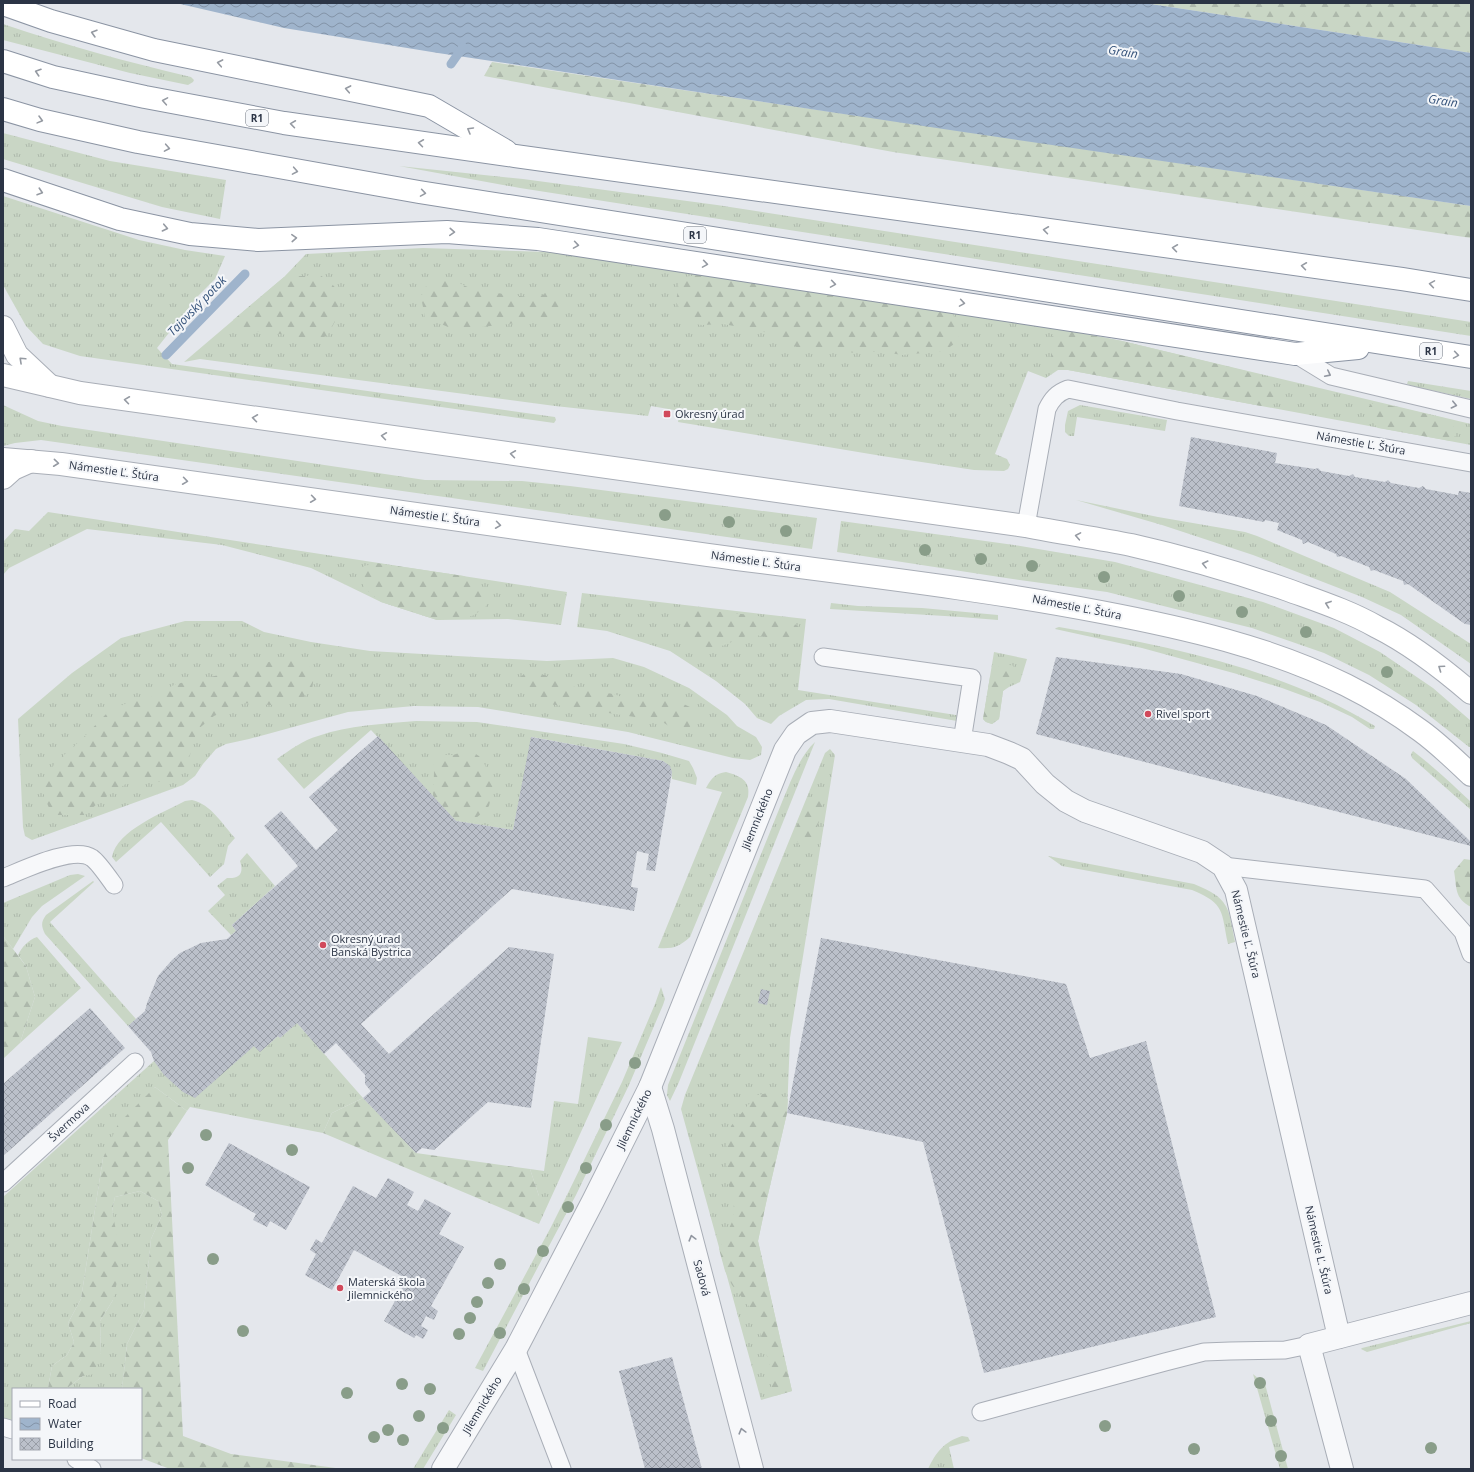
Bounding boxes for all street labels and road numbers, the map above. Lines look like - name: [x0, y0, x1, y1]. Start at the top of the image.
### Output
- road number: R1: [246, 110, 268, 126]
- road number: R1: [684, 227, 706, 243]
- road number: R1: [1420, 343, 1442, 359]
- street label: Námestie Ľ. Štúra: [1315, 427, 1407, 458]
- street label: Námestie Ľ. Štúra: [68, 457, 160, 484]
- street label: Námestie Ľ. Štúra: [389, 502, 481, 529]
- street label: Námestie Ľ. Štúra: [710, 547, 802, 574]
- street label: Námestie Ľ. Štúra: [1031, 591, 1123, 623]
- street label: Jilemnického: [737, 786, 776, 853]
- street label: Námestie Ľ. Štúra: [1228, 888, 1265, 980]
- street label: Jilemnického: [612, 1086, 655, 1152]
- street label: Švermova: [45, 1099, 92, 1144]
- street label: Námestie Ľ. Štúra: [1302, 1204, 1337, 1296]
- street label: Sadová: [690, 1258, 715, 1298]
- street label: Jilemnického: [458, 1373, 505, 1437]

